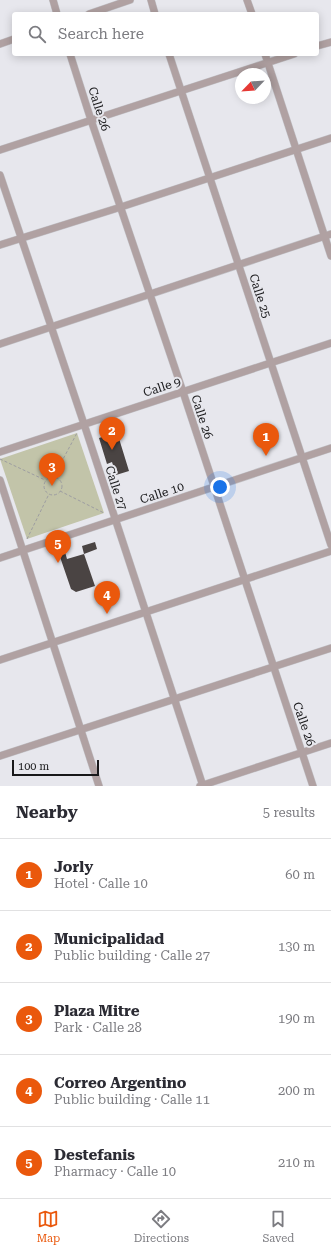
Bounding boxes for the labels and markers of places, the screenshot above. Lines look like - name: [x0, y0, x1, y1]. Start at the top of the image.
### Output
- pin: 2: [99, 417, 125, 450]
- pin: 1: [253, 423, 279, 456]
- pin: 3: [39, 453, 65, 486]
- pin: 5: [45, 530, 71, 563]
- pin: 4: [94, 581, 120, 614]

